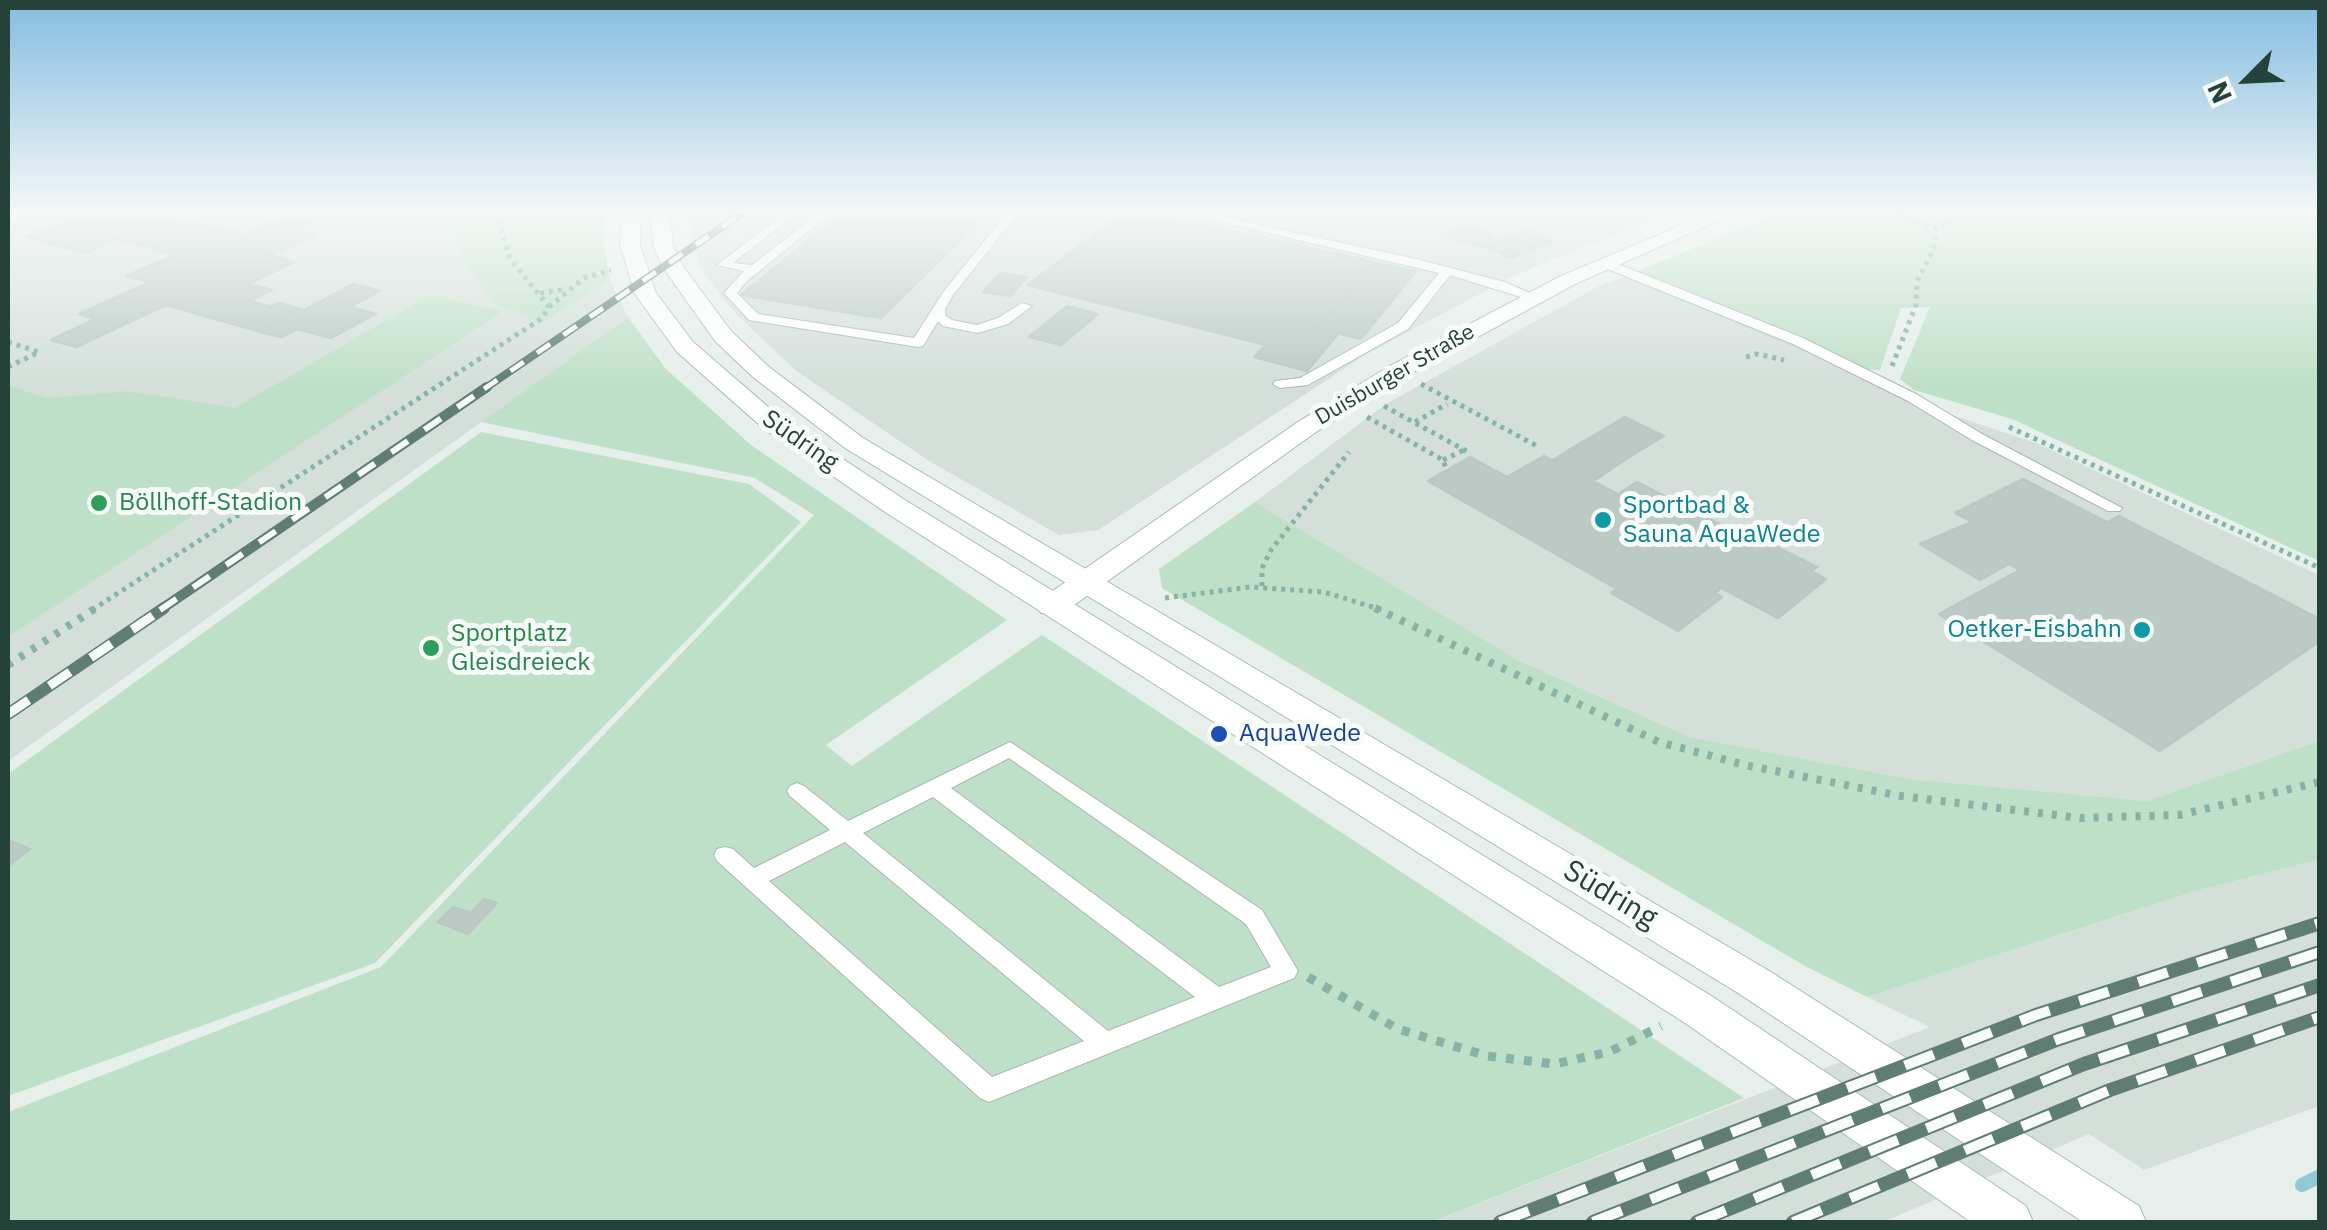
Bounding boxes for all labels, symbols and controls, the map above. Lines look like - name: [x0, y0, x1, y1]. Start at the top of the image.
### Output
- north arrow: [2197, 30, 2297, 130]
- text: N: [2198, 76, 2240, 109]
- street label: Duisburger Straße: [1311, 319, 1479, 431]
- street label: Südring: [756, 404, 844, 478]
- place label: Böllhoff-Stadion: [119, 488, 302, 518]
- place label: Sportbad & Sauna AquaWede: [1623, 491, 1820, 550]
- marker: Böllhoff-Stadion: [88, 492, 110, 514]
- marker: Sportbad & Sauna AquaWede: [1592, 509, 1614, 531]
- place label: Oetker-Eisbahn: [1947, 615, 2122, 645]
- place label: Sportplatz Gleisdreieck: [451, 619, 590, 678]
- marker: Oetker-Eisbahn: [2131, 619, 2153, 641]
- marker: Sportplatz Gleisdreieck: [420, 637, 442, 659]
- place label: AquaWede: [1239, 719, 1361, 749]
- marker: AquaWede: [1208, 723, 1230, 745]
- street label: Südring: [1556, 853, 1664, 937]

